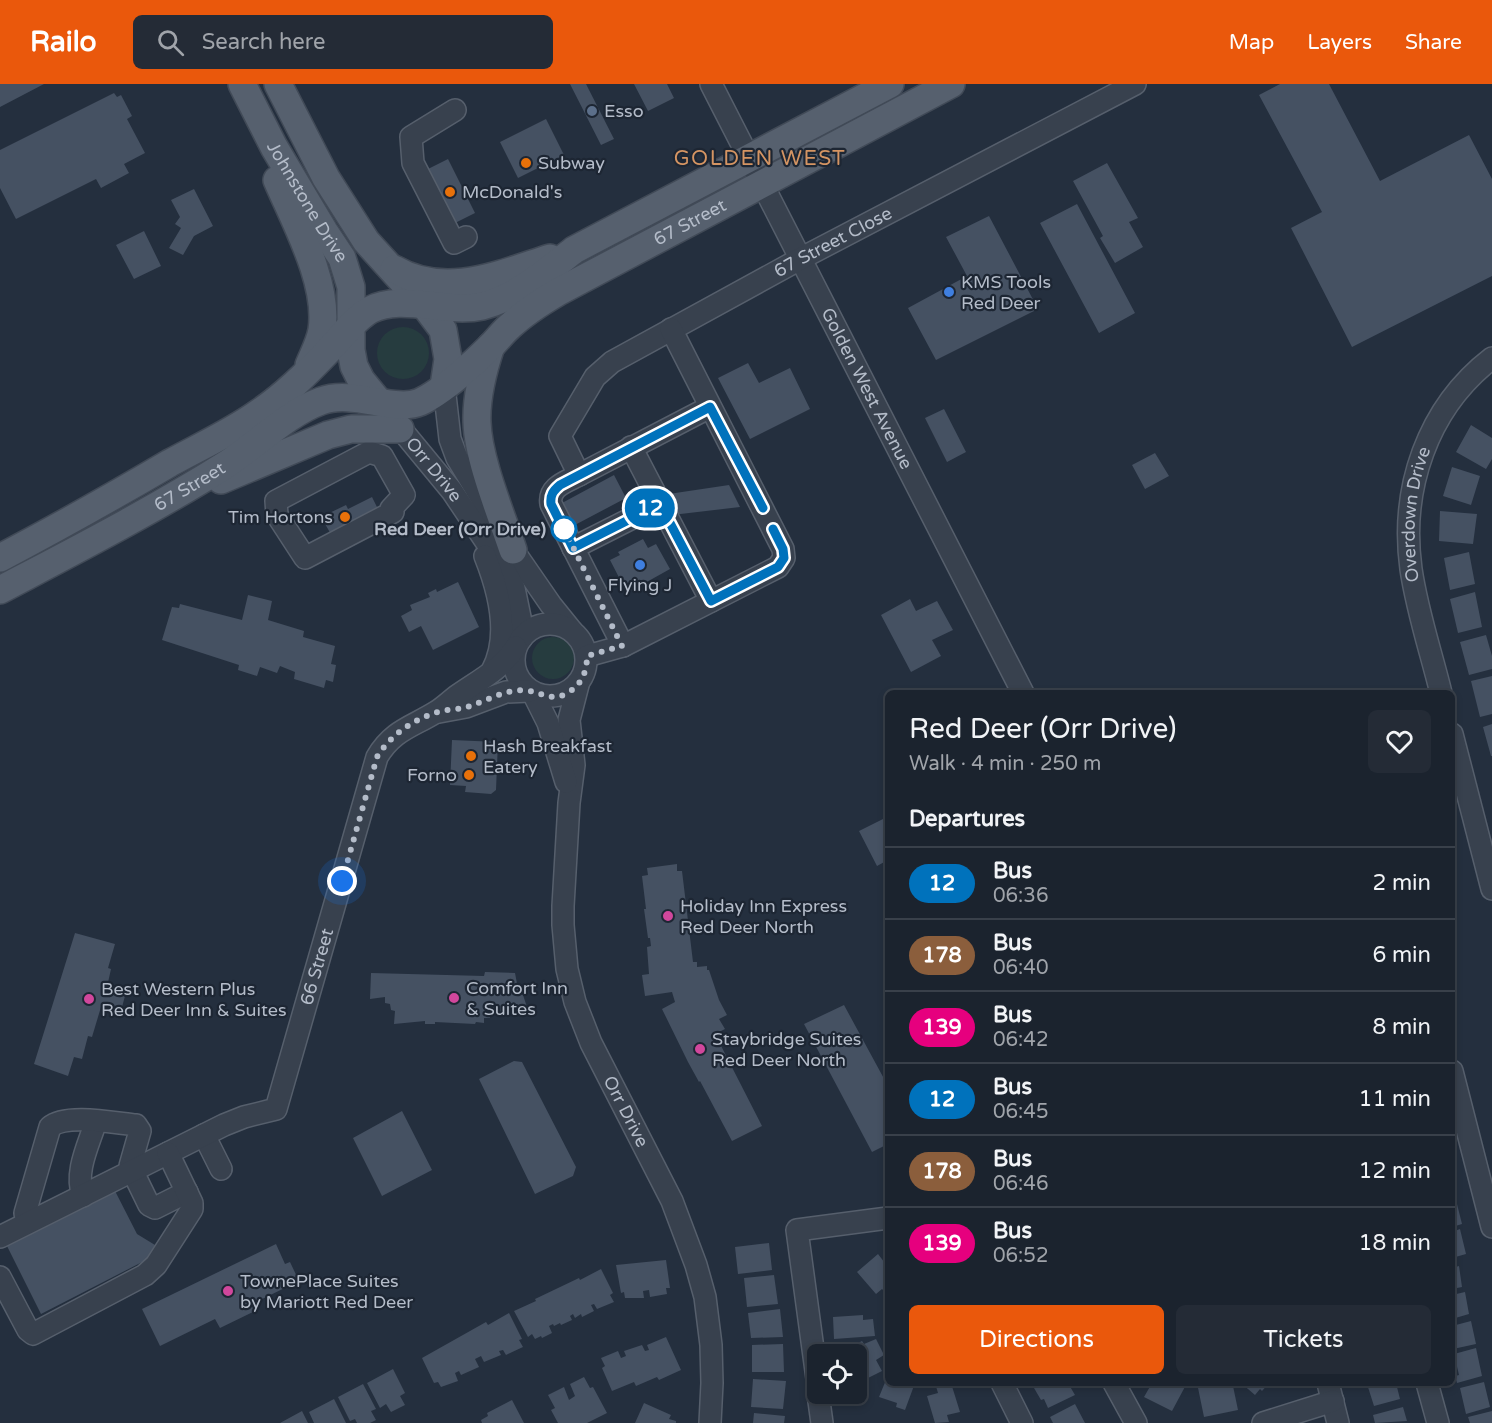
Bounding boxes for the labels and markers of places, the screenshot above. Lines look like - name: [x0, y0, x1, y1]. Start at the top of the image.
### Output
- place label: Esso: [604, 100, 644, 122]
- marker: Esso: [585, 104, 599, 118]
- place label: Subway: [538, 152, 605, 174]
- marker: Subway: [519, 156, 533, 170]
- place label: McDonald's: [462, 181, 562, 203]
- marker: McDonald's: [443, 185, 457, 199]
- place label: KMS Tools Red Deer: [961, 271, 1051, 314]
- marker: KMS Tools Red Deer: [942, 285, 956, 299]
- place label: Tim Hortons: [228, 506, 333, 528]
- marker: Tim Hortons: [338, 510, 352, 524]
- marker: Red Deer (Orr Drive): [551, 516, 577, 542]
- place label: Red Deer (Orr Drive): [374, 518, 546, 540]
- marker: Flying J: [633, 558, 647, 572]
- place label: Flying J: [608, 574, 672, 596]
- place label: Hash Breakfast Eatery: [483, 735, 612, 778]
- marker: Hash Breakfast Eatery: [464, 749, 478, 763]
- place label: Forno: [407, 764, 457, 786]
- marker: Forno: [462, 768, 476, 782]
- place label: Holiday Inn Express Red Deer North: [680, 895, 847, 938]
- marker: Holiday Inn Express Red Deer North: [661, 909, 675, 923]
- place label: Comfort Inn & Suites: [466, 977, 568, 1020]
- place label: Best Western Plus Red Deer Inn & Suites: [101, 978, 287, 1021]
- marker: Comfort Inn & Suites: [447, 991, 461, 1005]
- marker: Best Western Plus Red Deer Inn & Suites: [82, 992, 96, 1006]
- place label: Staybridge Suites Red Deer North: [712, 1028, 861, 1071]
- marker: Staybridge Suites Red Deer North: [693, 1042, 707, 1056]
- place label: TownePlace Suites by Mariott Red Deer: [240, 1270, 413, 1313]
- marker: TownePlace Suites by Mariott Red Deer: [221, 1284, 235, 1298]

